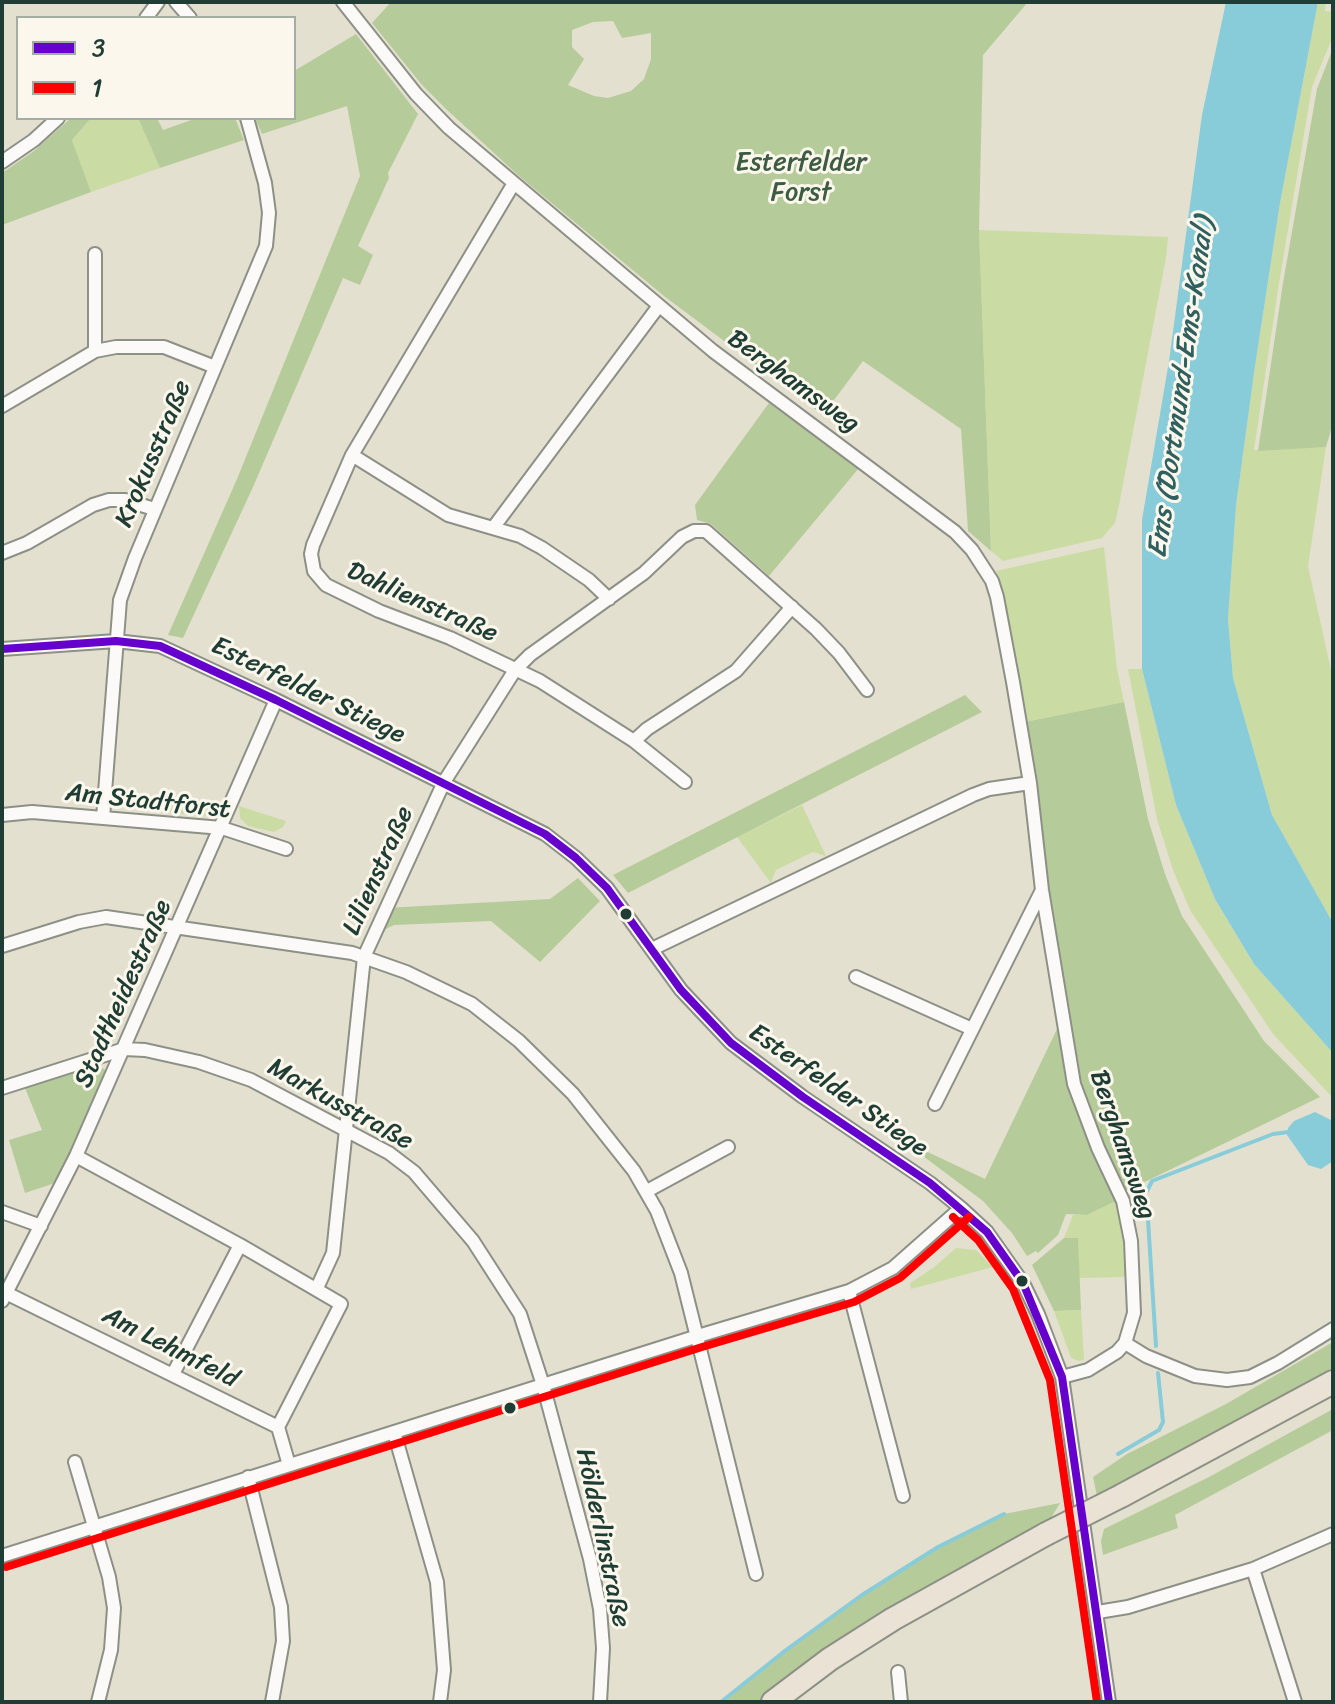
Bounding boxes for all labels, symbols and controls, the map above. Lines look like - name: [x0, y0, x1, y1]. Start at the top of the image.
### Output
- legend: [16, 16, 296, 120]
- text: 3: [92, 27, 105, 69]
- text: 1: [92, 67, 102, 109]
- park label: Esterfelder Forst: [736, 147, 866, 208]
- water label: Ems (Dortmund-Ems-Kanal): [1142, 216, 1222, 560]
- street label: Berghamsweg: [721, 324, 865, 440]
- street label: Krokusstraße: [109, 376, 199, 532]
- street label: Dahlienstraße: [342, 556, 502, 650]
- street label: Esterfelder Stiege: [206, 631, 410, 751]
- street label: Am Stadtforst: [64, 778, 232, 826]
- street label: Lilienstraße: [337, 802, 421, 940]
- street label: Stadtheidestraße: [69, 895, 179, 1093]
- unlabelled marker: [618, 906, 634, 922]
- street label: Esterfelder Stiege: [742, 1018, 934, 1164]
- street label: Markusstraße: [262, 1052, 418, 1158]
- street label: Berghamsweg: [1082, 1066, 1162, 1224]
- unlabelled marker: [1014, 1273, 1030, 1289]
- street label: Am Lehmfeld: [97, 1300, 243, 1396]
- unlabelled marker: [502, 1400, 518, 1416]
- street label: Hölderlinstraße: [568, 1446, 636, 1630]

